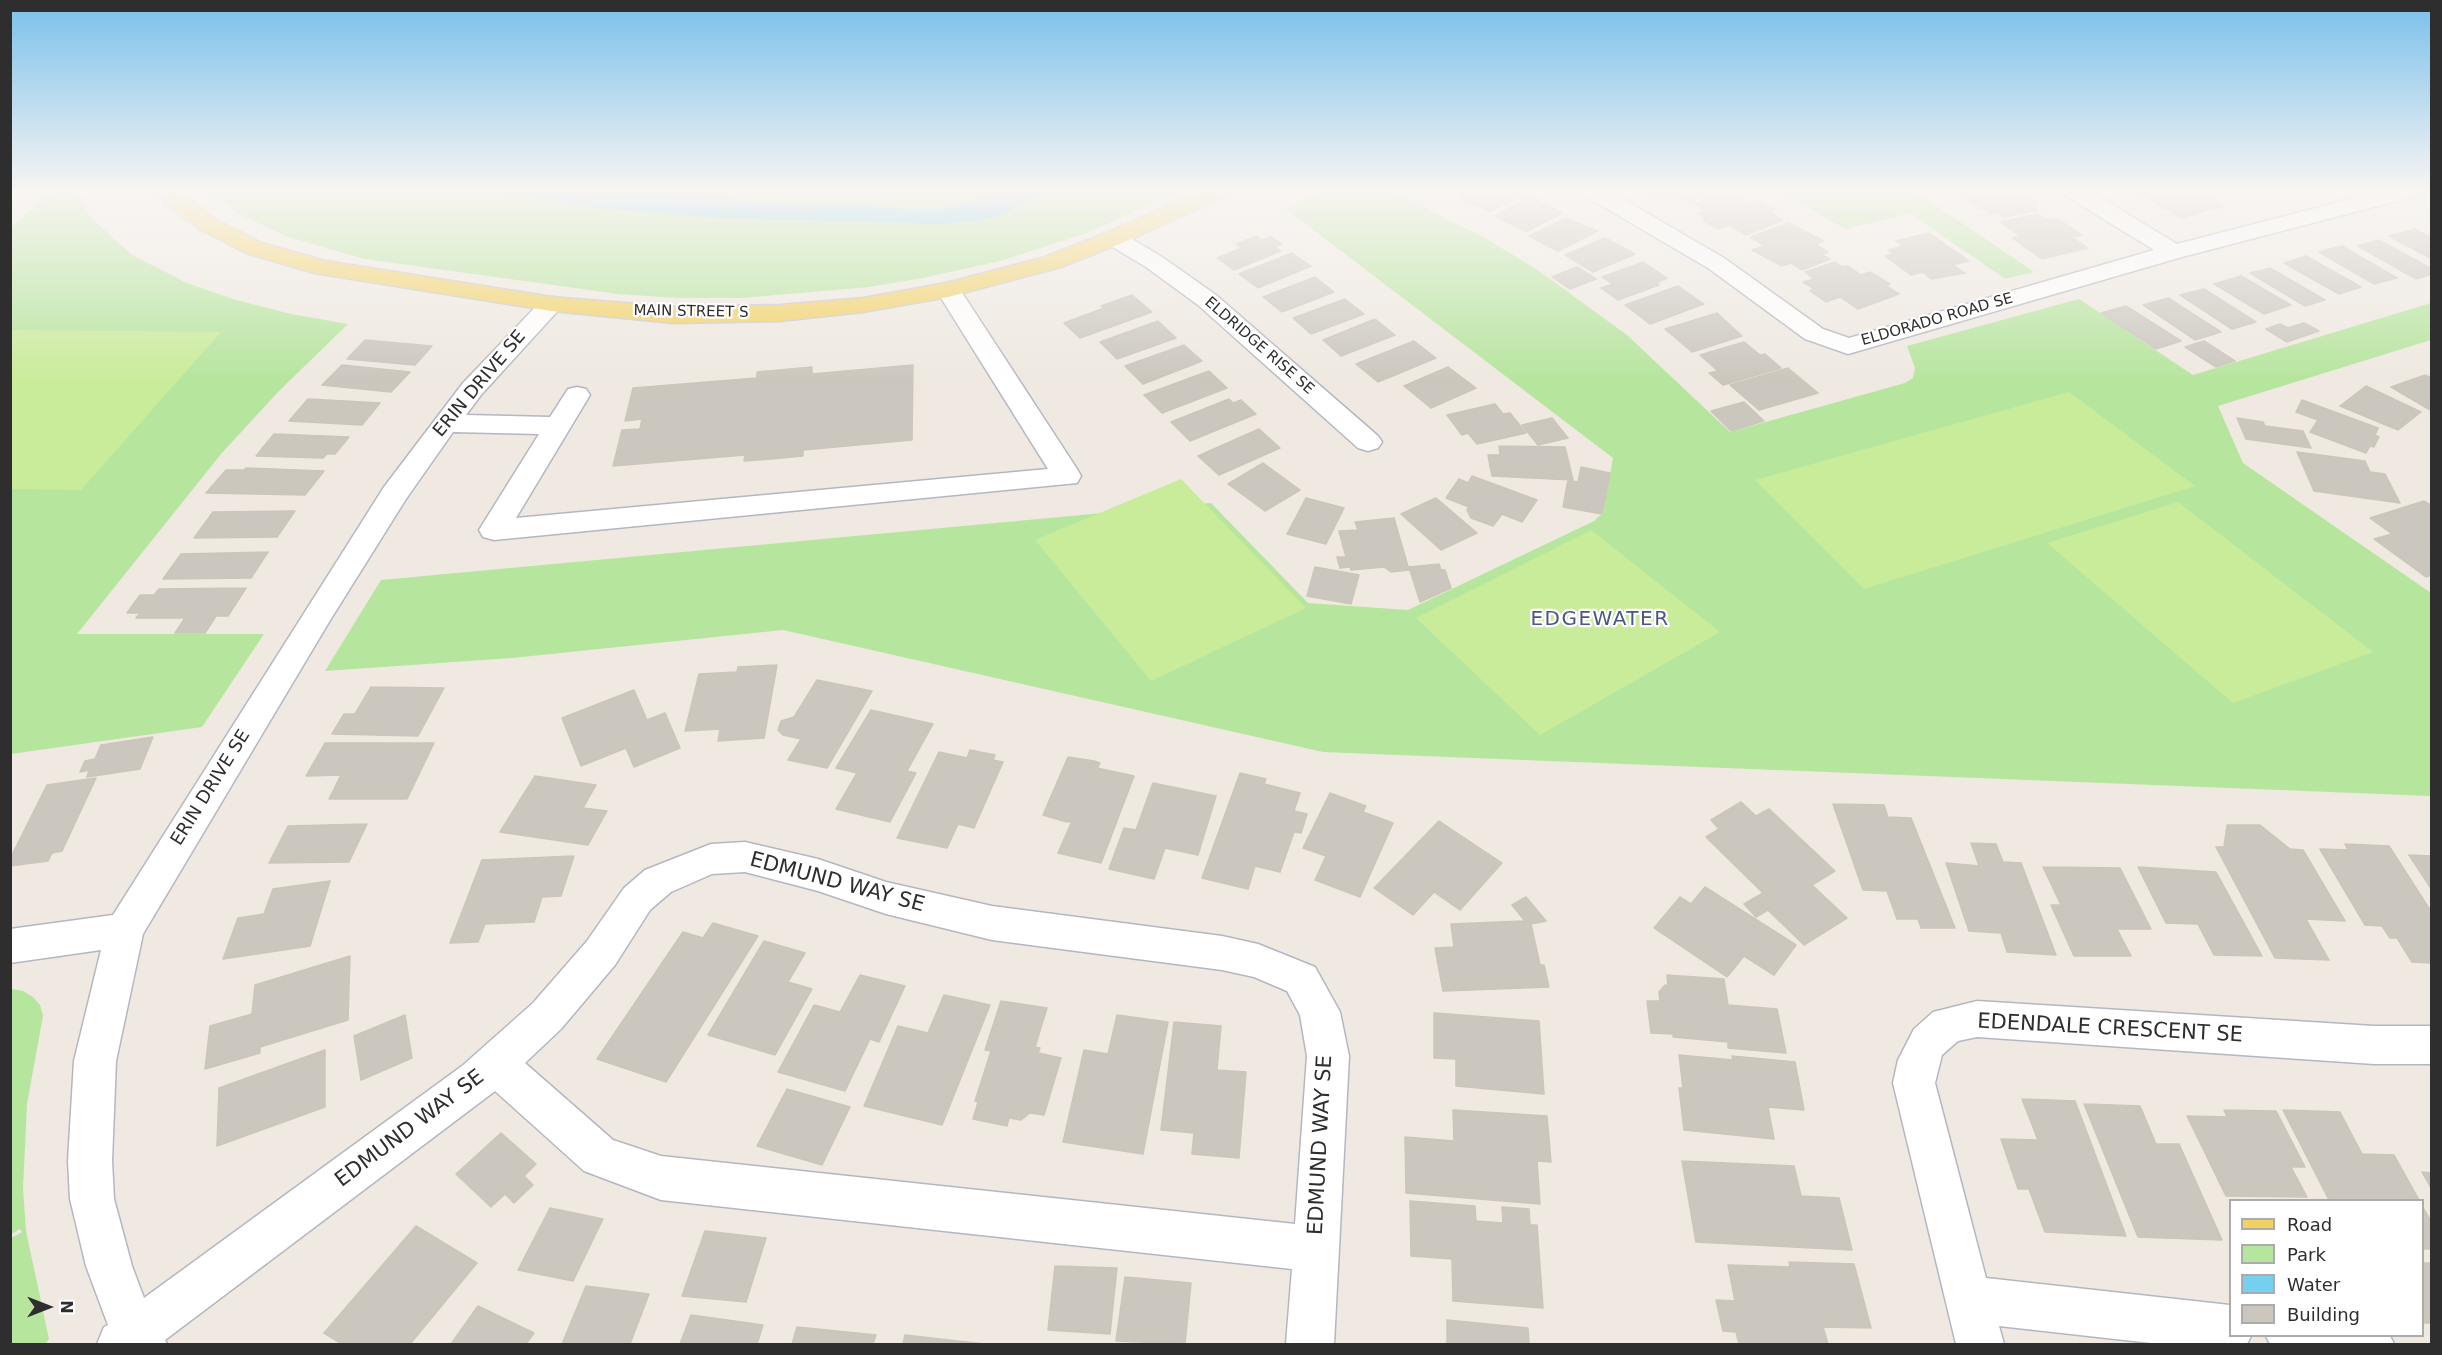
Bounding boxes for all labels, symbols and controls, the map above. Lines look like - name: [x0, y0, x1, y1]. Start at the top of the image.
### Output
- street label: ELDORADO ROAD SE: [1859, 290, 2015, 350]
- street label: ELDRIDGE RISE SE: [1201, 294, 1317, 398]
- street label: MAIN STREET S: [633, 302, 749, 322]
- street label: ERIN DRIVE SE: [429, 326, 531, 442]
- district label: EDGEWATER: [1530, 608, 1670, 632]
- street label: ERIN DRIVE SE: [167, 726, 255, 850]
- street label: EDMUND WAY SE: [747, 848, 927, 918]
- street label: EDENDALE CRESCENT SE: [1977, 1009, 2243, 1049]
- street label: EDMUND WAY SE: [1304, 1054, 1338, 1236]
- street label: EDMUND WAY SE: [331, 1065, 489, 1193]
- legend: [2229, 1199, 2424, 1337]
- text: Road: [2287, 1214, 2332, 1235]
- text: Park: [2287, 1244, 2326, 1265]
- text: Water: [2287, 1274, 2340, 1295]
- north arrow: [18, 1277, 78, 1337]
- text: N: [57, 1300, 76, 1314]
- text: Building: [2287, 1304, 2360, 1325]

